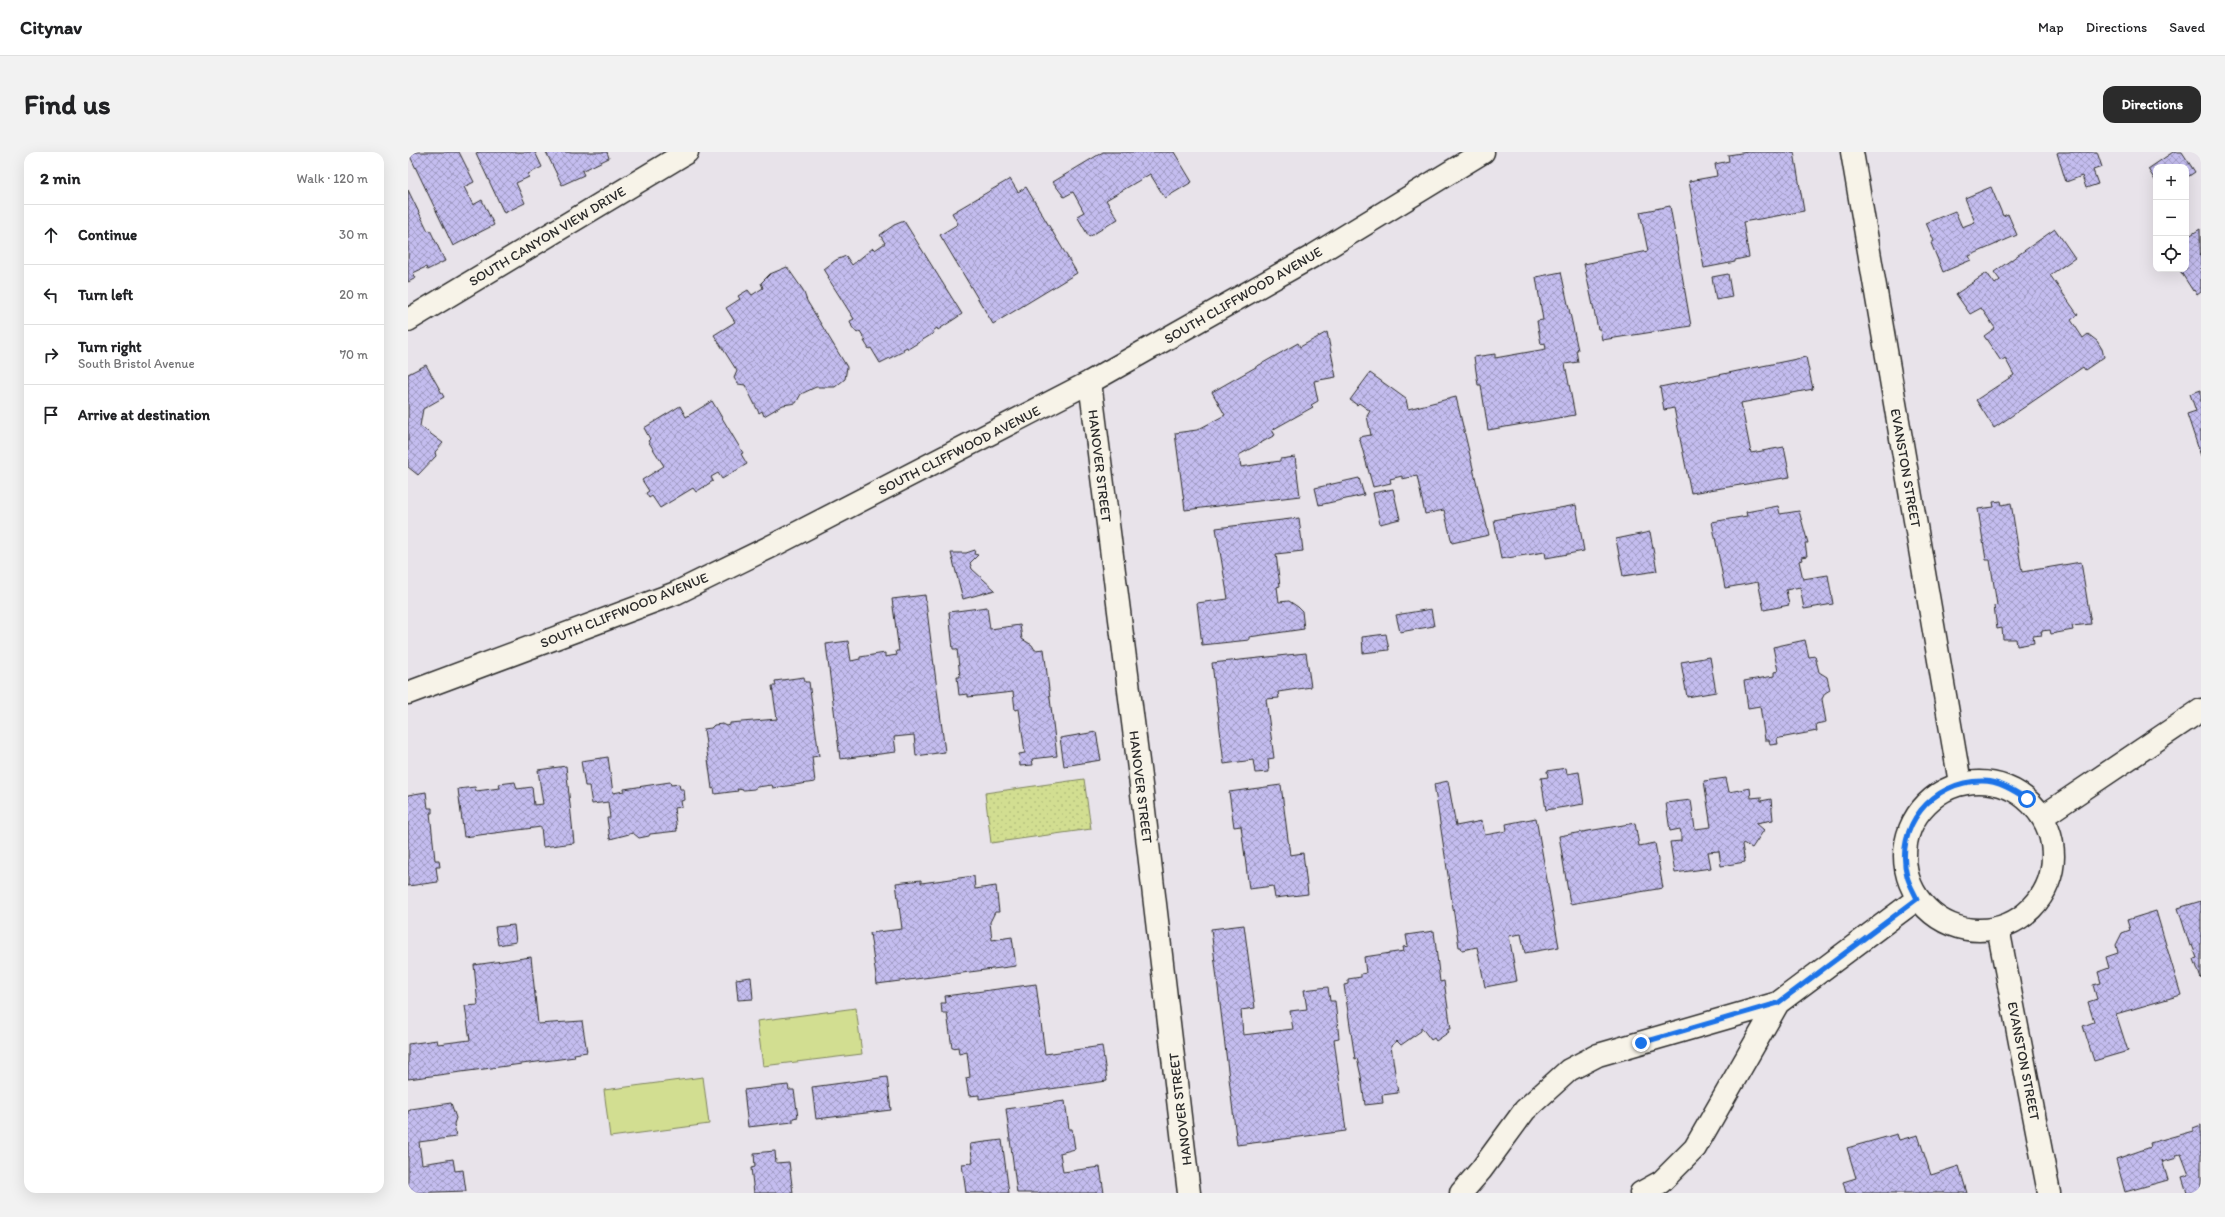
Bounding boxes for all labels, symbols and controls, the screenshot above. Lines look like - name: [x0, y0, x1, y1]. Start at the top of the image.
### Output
- text: Citynav: [20, 16, 82, 39]
- text: Map: [2038, 19, 2064, 36]
- text: Directions: [2086, 19, 2147, 36]
- text: Saved: [2169, 19, 2205, 36]
- button: Directions: [2103, 86, 2201, 123]
- text: Find us: [24, 87, 111, 121]
- map controls: [2153, 164, 2189, 272]
- button: +: [2153, 164, 2189, 200]
- text: 2 min: [40, 168, 80, 188]
- text: Walk · 120 m: [297, 171, 368, 186]
- street label: SOUTH CANYON VIEW DRIVE: [466, 183, 629, 290]
- button: −: [2153, 200, 2189, 236]
- icon: ahead: [40, 224, 62, 246]
- text: Continue: [78, 226, 137, 244]
- text: 30 m: [339, 227, 368, 242]
- button: locate: [2153, 236, 2189, 272]
- street label: SOUTH CLIFFWOOD AVENUE: [1161, 243, 1325, 348]
- icon: left: [40, 284, 62, 306]
- text: Turn left: [78, 286, 133, 304]
- text: 20 m: [339, 287, 368, 302]
- text: Turn right: [78, 338, 142, 356]
- icon: right: [40, 344, 62, 366]
- text: 70 m: [340, 347, 368, 362]
- text: South Bristol Avenue: [78, 356, 195, 371]
- street label: SOUTH CLIFFWOOD AVENUE: [875, 402, 1043, 499]
- icon: arrive: [40, 404, 62, 426]
- text: Arrive at destination: [78, 406, 210, 424]
- street label: EVANSTON STREET: [1887, 407, 1924, 529]
- street label: HANOVER STREET: [1084, 409, 1115, 524]
- street label: SOUTH CLIFFWOOD AVENUE: [538, 569, 711, 652]
- street label: HANOVER STREET: [1125, 730, 1156, 845]
- route start: [2018, 790, 2036, 808]
- street label: EVANSTON STREET: [2004, 1000, 2043, 1122]
- route end: [1632, 1034, 1650, 1052]
- street label: HANOVER STREET: [1165, 1051, 1196, 1166]

